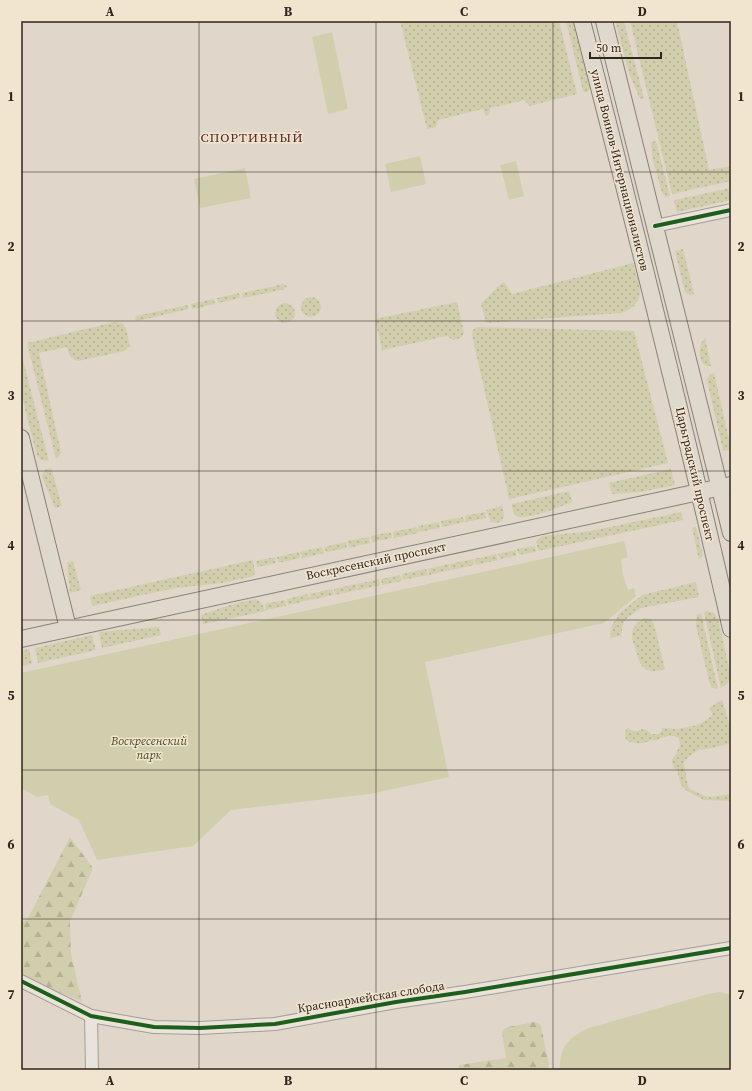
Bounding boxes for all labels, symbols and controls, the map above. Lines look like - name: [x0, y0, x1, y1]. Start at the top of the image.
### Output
- text: A: [106, 3, 115, 20]
- text: B: [284, 3, 293, 20]
- text: C: [460, 3, 468, 20]
- text: D: [637, 3, 647, 20]
- scale bar: [590, 34, 661, 60]
- text: 50 m: [596, 40, 622, 56]
- street label: улица Воинов-Интернационалистов: [587, 67, 653, 273]
- text: 1: [7, 88, 15, 105]
- text: 1: [737, 88, 745, 105]
- district label: СПОРТИВНЫЙ: [200, 129, 304, 146]
- text: 2: [7, 238, 15, 255]
- text: 2: [737, 238, 745, 255]
- text: 3: [7, 387, 15, 404]
- text: 3: [737, 387, 745, 404]
- street label: Царьградский проспект: [672, 405, 718, 543]
- text: 4: [7, 537, 15, 554]
- text: 4: [737, 537, 745, 554]
- street label: Воскресенский проспект: [304, 538, 448, 584]
- text: 5: [7, 687, 15, 704]
- text: 5: [737, 687, 745, 704]
- park label: Воскресенский парк: [110, 733, 187, 763]
- text: 6: [7, 836, 15, 853]
- text: 6: [737, 836, 745, 853]
- street label: Красноармейская слобода: [296, 977, 446, 1017]
- text: 7: [7, 986, 15, 1003]
- text: 7: [737, 986, 745, 1003]
- text: A: [106, 1072, 115, 1089]
- text: B: [284, 1072, 293, 1089]
- text: C: [460, 1072, 468, 1089]
- text: D: [637, 1072, 647, 1089]

